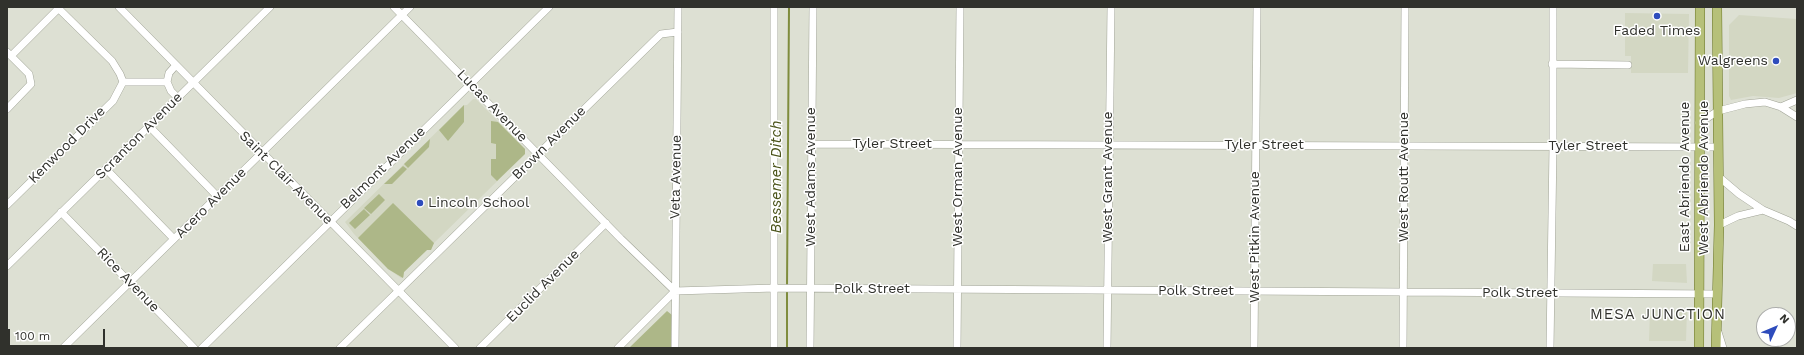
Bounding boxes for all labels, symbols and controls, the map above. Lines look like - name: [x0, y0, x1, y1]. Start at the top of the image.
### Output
- marker: Faded Times: [1652, 11, 1662, 21]
- place label: Faded Times: [1614, 23, 1700, 39]
- place label: Walgreens: [1698, 53, 1768, 69]
- marker: Walgreens: [1771, 56, 1781, 66]
- street label: Lucas Avenue: [453, 66, 531, 146]
- street label: Scranton Avenue: [92, 89, 186, 183]
- street label: West Abriendo Avenue: [1696, 101, 1712, 255]
- street label: East Abriendo Avenue: [1677, 102, 1693, 252]
- street label: Kenwood Drive: [25, 103, 109, 187]
- street label: Brown Avenue: [509, 103, 589, 183]
- street label: West Adams Avenue: [803, 107, 819, 247]
- street label: West Orman Avenue: [950, 107, 966, 247]
- street label: West Grant Avenue: [1100, 111, 1116, 243]
- street label: West Routt Avenue: [1396, 112, 1412, 242]
- water label: Bessemer Ditch: [768, 121, 786, 233]
- street label: Belmont Avenue: [337, 123, 429, 213]
- street label: Saint Clair Avenue: [236, 128, 336, 228]
- street label: Veta Avenue: [667, 135, 685, 219]
- street label: Tyler Street: [852, 136, 932, 152]
- street label: Tyler Street: [1224, 137, 1304, 153]
- street label: Tyler Street: [1548, 138, 1628, 154]
- street label: Acero Avenue: [172, 164, 250, 242]
- street label: West Pitkin Avenue: [1247, 171, 1263, 303]
- place label: Lincoln School: [428, 195, 529, 211]
- marker: Lincoln School: [415, 198, 425, 208]
- street label: Rice Avenue: [93, 244, 163, 316]
- street label: Euclid Avenue: [503, 246, 583, 326]
- street label: Polk Street: [834, 281, 910, 297]
- street label: Polk Street: [1158, 283, 1234, 299]
- street label: Polk Street: [1482, 285, 1558, 301]
- district label: MESA JUNCTION: [1590, 306, 1726, 324]
- north arrow: [1756, 307, 1796, 347]
- text: N: [1777, 312, 1792, 326]
- scale bar: [10, 321, 107, 347]
- text: 100 m: [15, 329, 50, 343]

